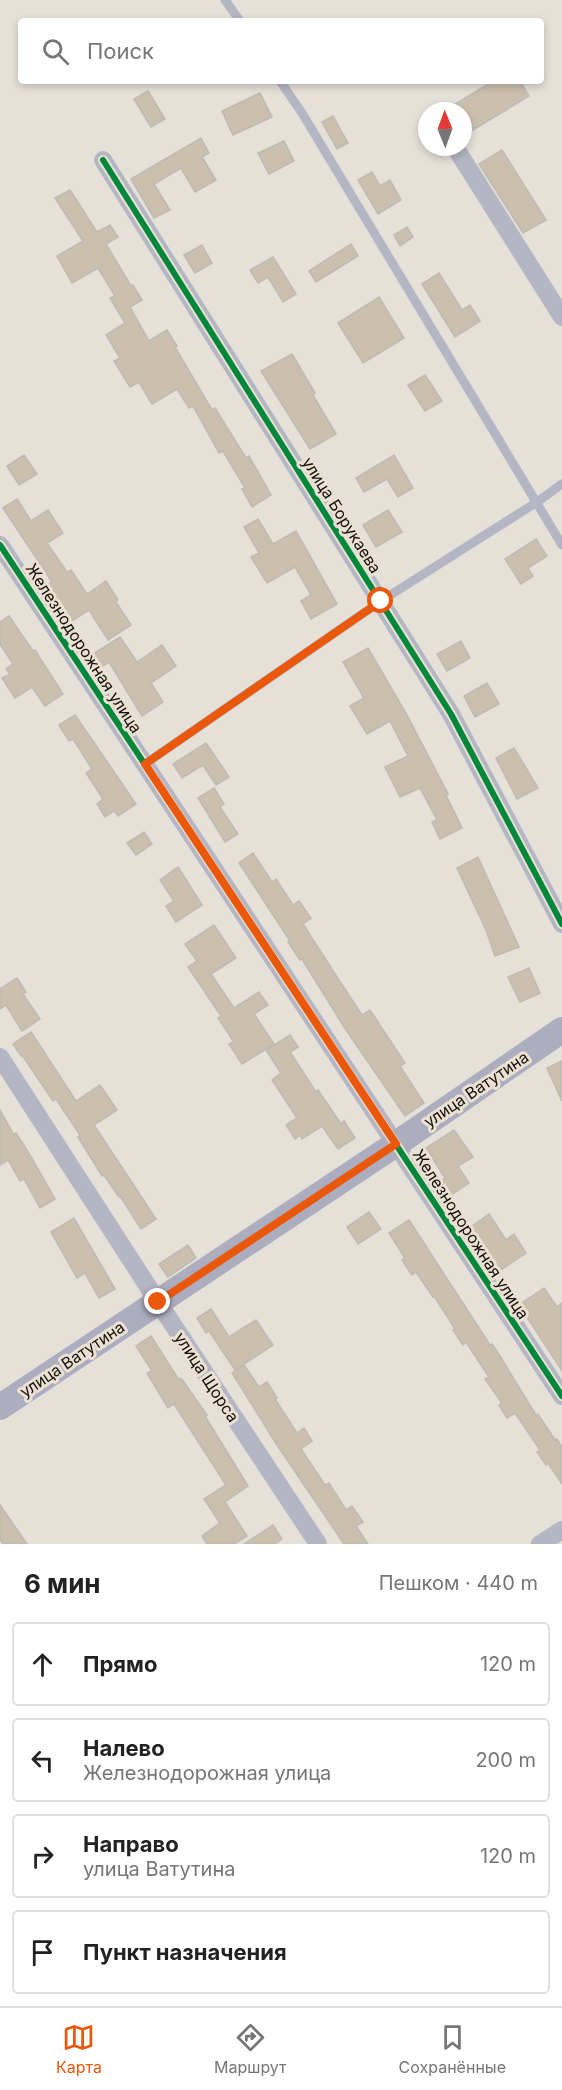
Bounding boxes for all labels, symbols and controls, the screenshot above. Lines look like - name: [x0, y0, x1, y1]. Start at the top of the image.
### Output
- search box: [18, 18, 544, 84]
- icon: search: [39, 35, 72, 68]
- text: Поиск: [87, 38, 154, 64]
- north arrow: [418, 102, 472, 156]
- street label: улица Борукаева: [298, 453, 386, 577]
- street label: Железнодорожная улица: [22, 559, 146, 737]
- route start: [367, 587, 393, 613]
- street label: улица Ватутина: [420, 1047, 532, 1131]
- street label: Железнодорожная улица: [409, 1145, 533, 1323]
- route end: [144, 1288, 170, 1314]
- street label: улица Ватутина: [16, 1317, 128, 1401]
- street label: улица Щорса: [171, 1328, 243, 1426]
- text: 6 мин: [24, 1568, 101, 1599]
- text: Пешком · 440 m: [379, 1571, 538, 1595]
- icon: ahead: [26, 1648, 59, 1681]
- text: Прямо: [83, 1651, 157, 1677]
- text: 120 m: [480, 1652, 536, 1676]
- text: Налево: [83, 1735, 165, 1761]
- icon: left: [26, 1744, 59, 1777]
- text: 200 m: [475, 1748, 536, 1772]
- text: Железнодорожная улица: [83, 1761, 331, 1785]
- text: Направо: [83, 1831, 179, 1857]
- icon: right: [26, 1840, 59, 1873]
- text: 120 m: [480, 1844, 536, 1868]
- text: улица Ватутина: [83, 1857, 235, 1881]
- icon: arrive: [26, 1936, 59, 1969]
- text: Пункт назначения: [83, 1939, 287, 1965]
- tab: Карта: [56, 2021, 102, 2077]
- tab: Маршрут: [214, 2021, 287, 2077]
- tab: Сохранённые: [399, 2021, 506, 2077]

